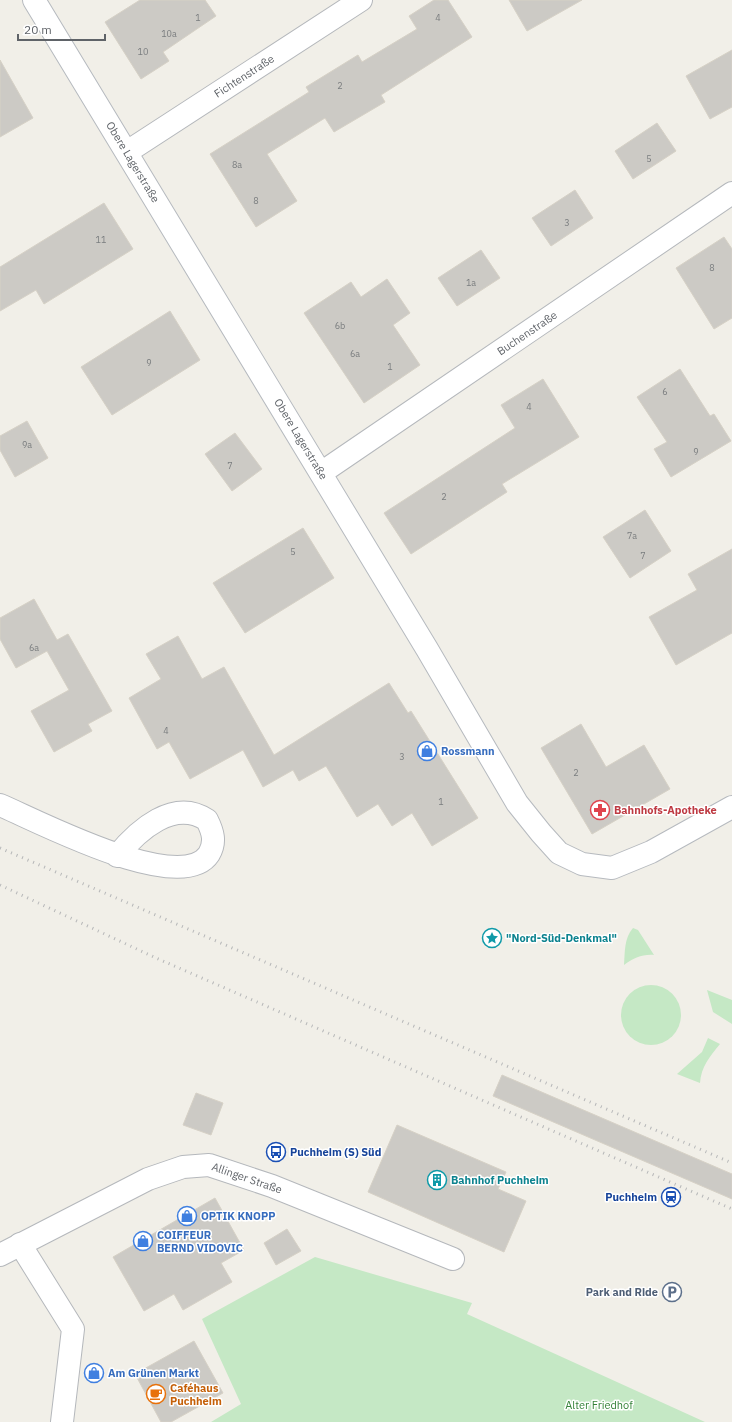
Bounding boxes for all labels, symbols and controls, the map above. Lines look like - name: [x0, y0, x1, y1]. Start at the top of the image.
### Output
- house number: 1: [195, 12, 201, 23]
- house number: 4: [435, 12, 441, 23]
- scale bar: [18, 16, 105, 42]
- text: 20 m: [24, 22, 52, 37]
- house number: 10a: [161, 28, 177, 39]
- house number: 10: [138, 46, 148, 57]
- street label: Fichtenstraße: [211, 51, 277, 101]
- house number: 2: [337, 80, 343, 91]
- street label: Obere Lagerstraße: [103, 119, 163, 205]
- house number: 5: [646, 153, 652, 164]
- house number: 8a: [232, 159, 242, 170]
- house number: 8: [253, 195, 259, 206]
- house number: 3: [564, 217, 570, 228]
- house number: 11: [96, 234, 106, 245]
- house number: 8: [709, 262, 715, 273]
- house number: 1a: [466, 277, 476, 288]
- street label: Buchenstraße: [494, 308, 560, 358]
- house number: 6b: [335, 320, 345, 331]
- house number: 6a: [350, 348, 360, 359]
- house number: 9: [146, 357, 152, 368]
- house number: 1: [387, 361, 393, 372]
- house number: 6: [662, 386, 668, 397]
- street label: Obere Lagerstraße: [271, 396, 331, 482]
- house number: 4: [526, 401, 532, 412]
- house number: 9a: [22, 439, 32, 450]
- house number: 9: [693, 446, 699, 457]
- house number: 7: [227, 460, 233, 471]
- house number: 2: [441, 491, 447, 502]
- house number: 7a: [627, 530, 637, 541]
- house number: 5: [290, 546, 296, 557]
- house number: 7: [640, 550, 646, 561]
- house number: 6a: [29, 642, 39, 653]
- house number: 4: [163, 725, 169, 736]
- shop icon: Rossmann: [416, 740, 438, 762]
- place label: Rossmann: [441, 744, 495, 758]
- house number: 3: [399, 751, 405, 762]
- house number: 2: [573, 767, 579, 778]
- house number: 1: [438, 796, 444, 807]
- pharmacy icon: Bahnhofs-Apotheke: [589, 799, 611, 821]
- place label: Bahnhofs-Apotheke: [614, 803, 717, 817]
- place icon: "Nord-Süd-Denkmal": [481, 927, 503, 949]
- place label: "Nord-Süd-Denkmal": [506, 931, 617, 945]
- bus stop icon: Puchheim (S) Süd: [265, 1141, 287, 1163]
- place label: Puchheim (S) Süd: [290, 1145, 381, 1159]
- street label: Allinger Straße: [210, 1159, 284, 1197]
- building icon: Bahnhof Puchheim: [426, 1169, 448, 1191]
- place label: Bahnhof Puchheim: [451, 1173, 549, 1187]
- station icon: Puchheim: [660, 1186, 682, 1208]
- place label: Puchheim: [605, 1190, 657, 1204]
- shop icon: OPTIK KNOPP: [176, 1205, 198, 1227]
- place label: OPTIK KNOPP: [201, 1209, 275, 1223]
- place label: COIFFEUR BERND VIDOVIC: [157, 1228, 243, 1255]
- shop icon: COIFFEUR BERND VIDOVIC: [132, 1230, 154, 1252]
- parking icon: Park and Ride: [661, 1281, 683, 1303]
- place label: Park and Ride: [586, 1285, 658, 1299]
- shop icon: Am Grünen Markt: [83, 1362, 105, 1384]
- place label: Am Grünen Markt: [108, 1366, 199, 1380]
- place label: Caféhaus Puchheim: [170, 1381, 222, 1408]
- cafe icon: Caféhaus Puchheim: [145, 1383, 167, 1405]
- park label: Alter Friedhof: [565, 1398, 633, 1412]

